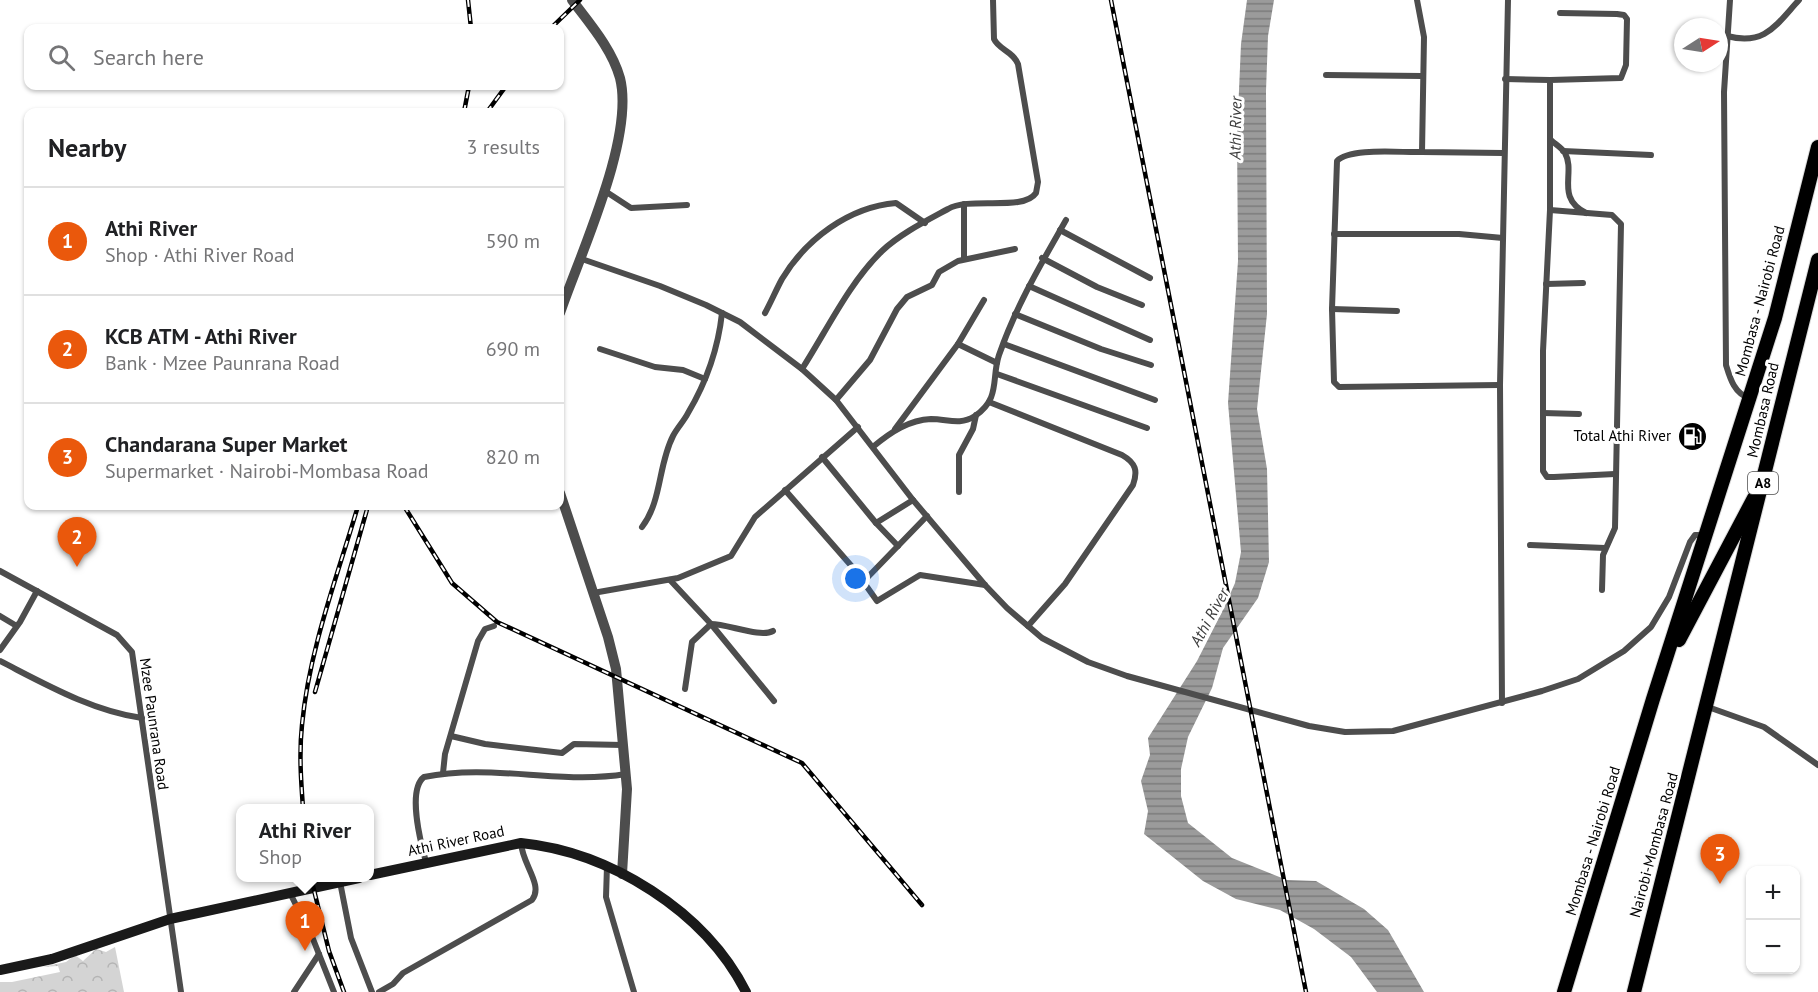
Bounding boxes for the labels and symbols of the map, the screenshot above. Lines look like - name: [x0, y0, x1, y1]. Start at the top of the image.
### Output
- north arrow: [1674, 18, 1728, 72]
- water label: Athi River: [1224, 94, 1246, 161]
- street label: Mombasa - Nairobi Road: [1730, 224, 1789, 378]
- street label: Mombasa Road: [1742, 360, 1783, 459]
- fuel station icon: Total Athi River: [1676, 420, 1708, 452]
- place label: Total Athi River: [1574, 426, 1671, 445]
- road number: A8: [1748, 472, 1778, 494]
- pin: 2: [58, 518, 97, 567]
- your location: [841, 564, 870, 593]
- water label: Athi River: [1184, 583, 1234, 650]
- street label: Mzee Paunrana Road: [136, 657, 173, 791]
- street label: Mombasa - Nairobi Road: [1561, 764, 1624, 918]
- street label: Nairobi-Mombasa Road: [1625, 770, 1682, 919]
- street label: Athi River Road: [406, 821, 506, 860]
- pin: 3: [1700, 834, 1740, 884]
- pin: 1: [286, 902, 324, 951]

